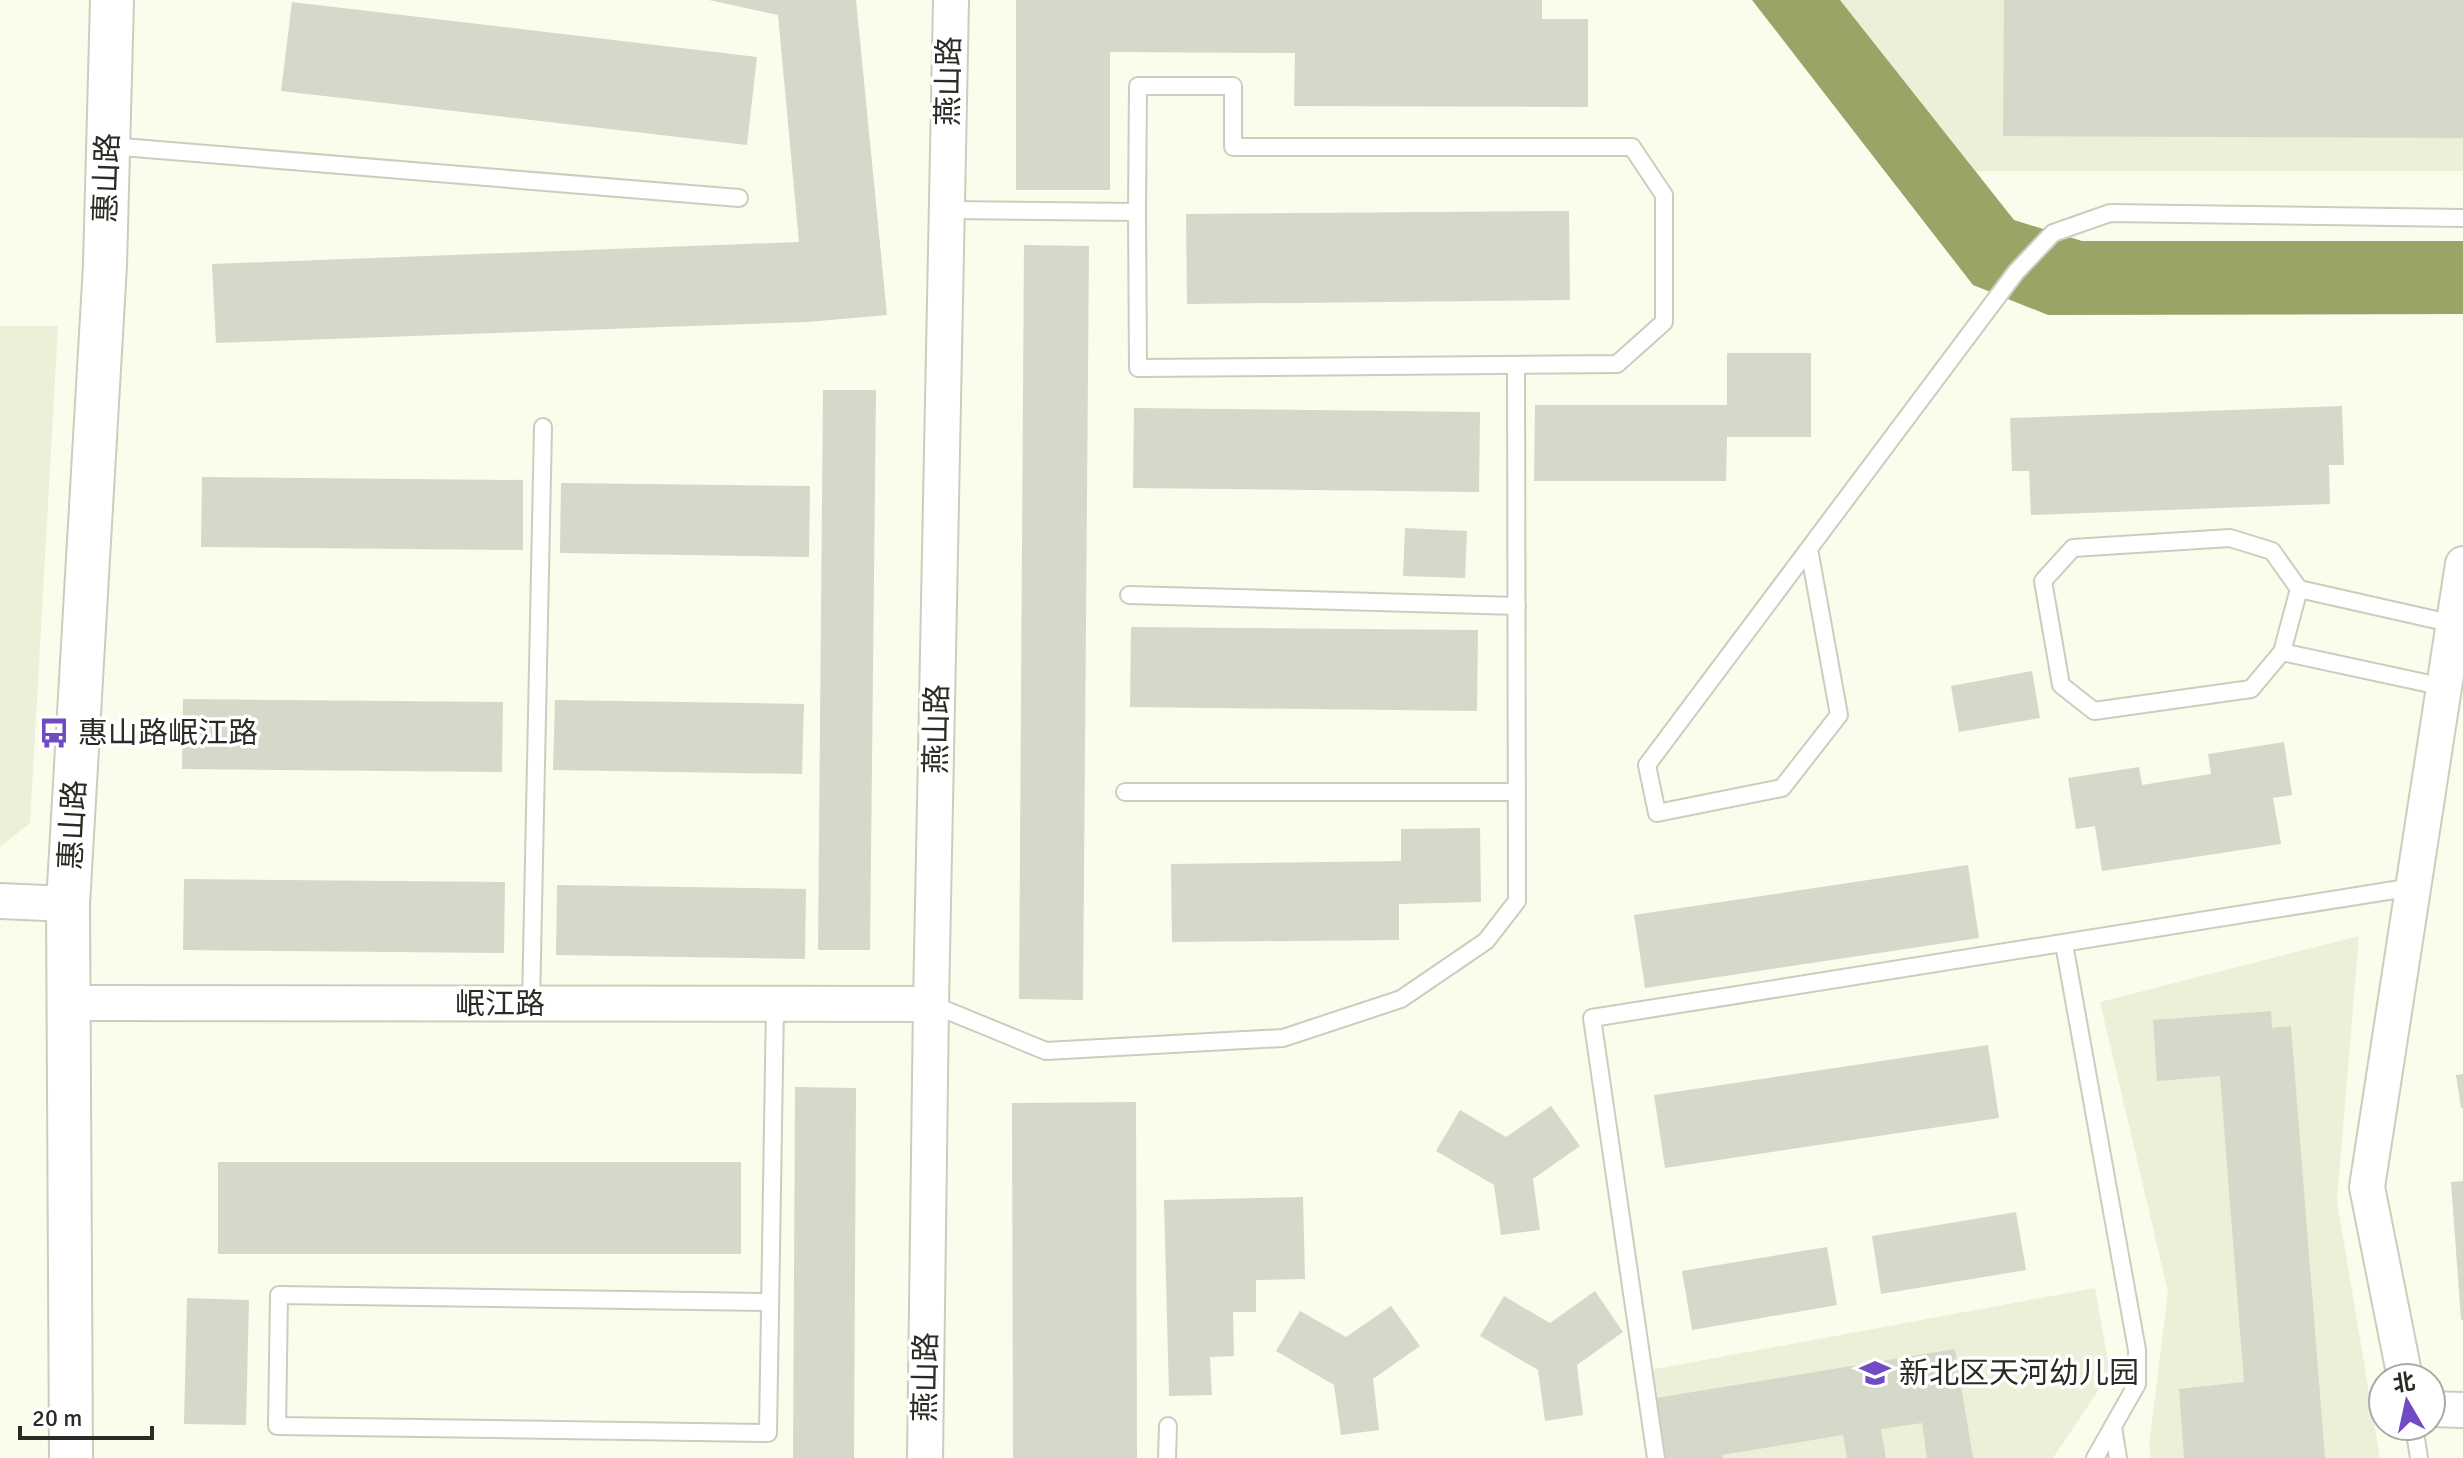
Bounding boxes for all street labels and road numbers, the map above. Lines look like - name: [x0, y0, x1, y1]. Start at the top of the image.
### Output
- street label: 燕山路: [930, 36, 968, 126]
- street label: 惠山路: [87, 132, 127, 224]
- street label: 燕山路: [918, 684, 956, 774]
- street label: 惠山路: [52, 779, 94, 871]
- street label: 岷江路: [455, 986, 545, 1023]
- street label: 燕山路: [907, 1332, 945, 1422]

